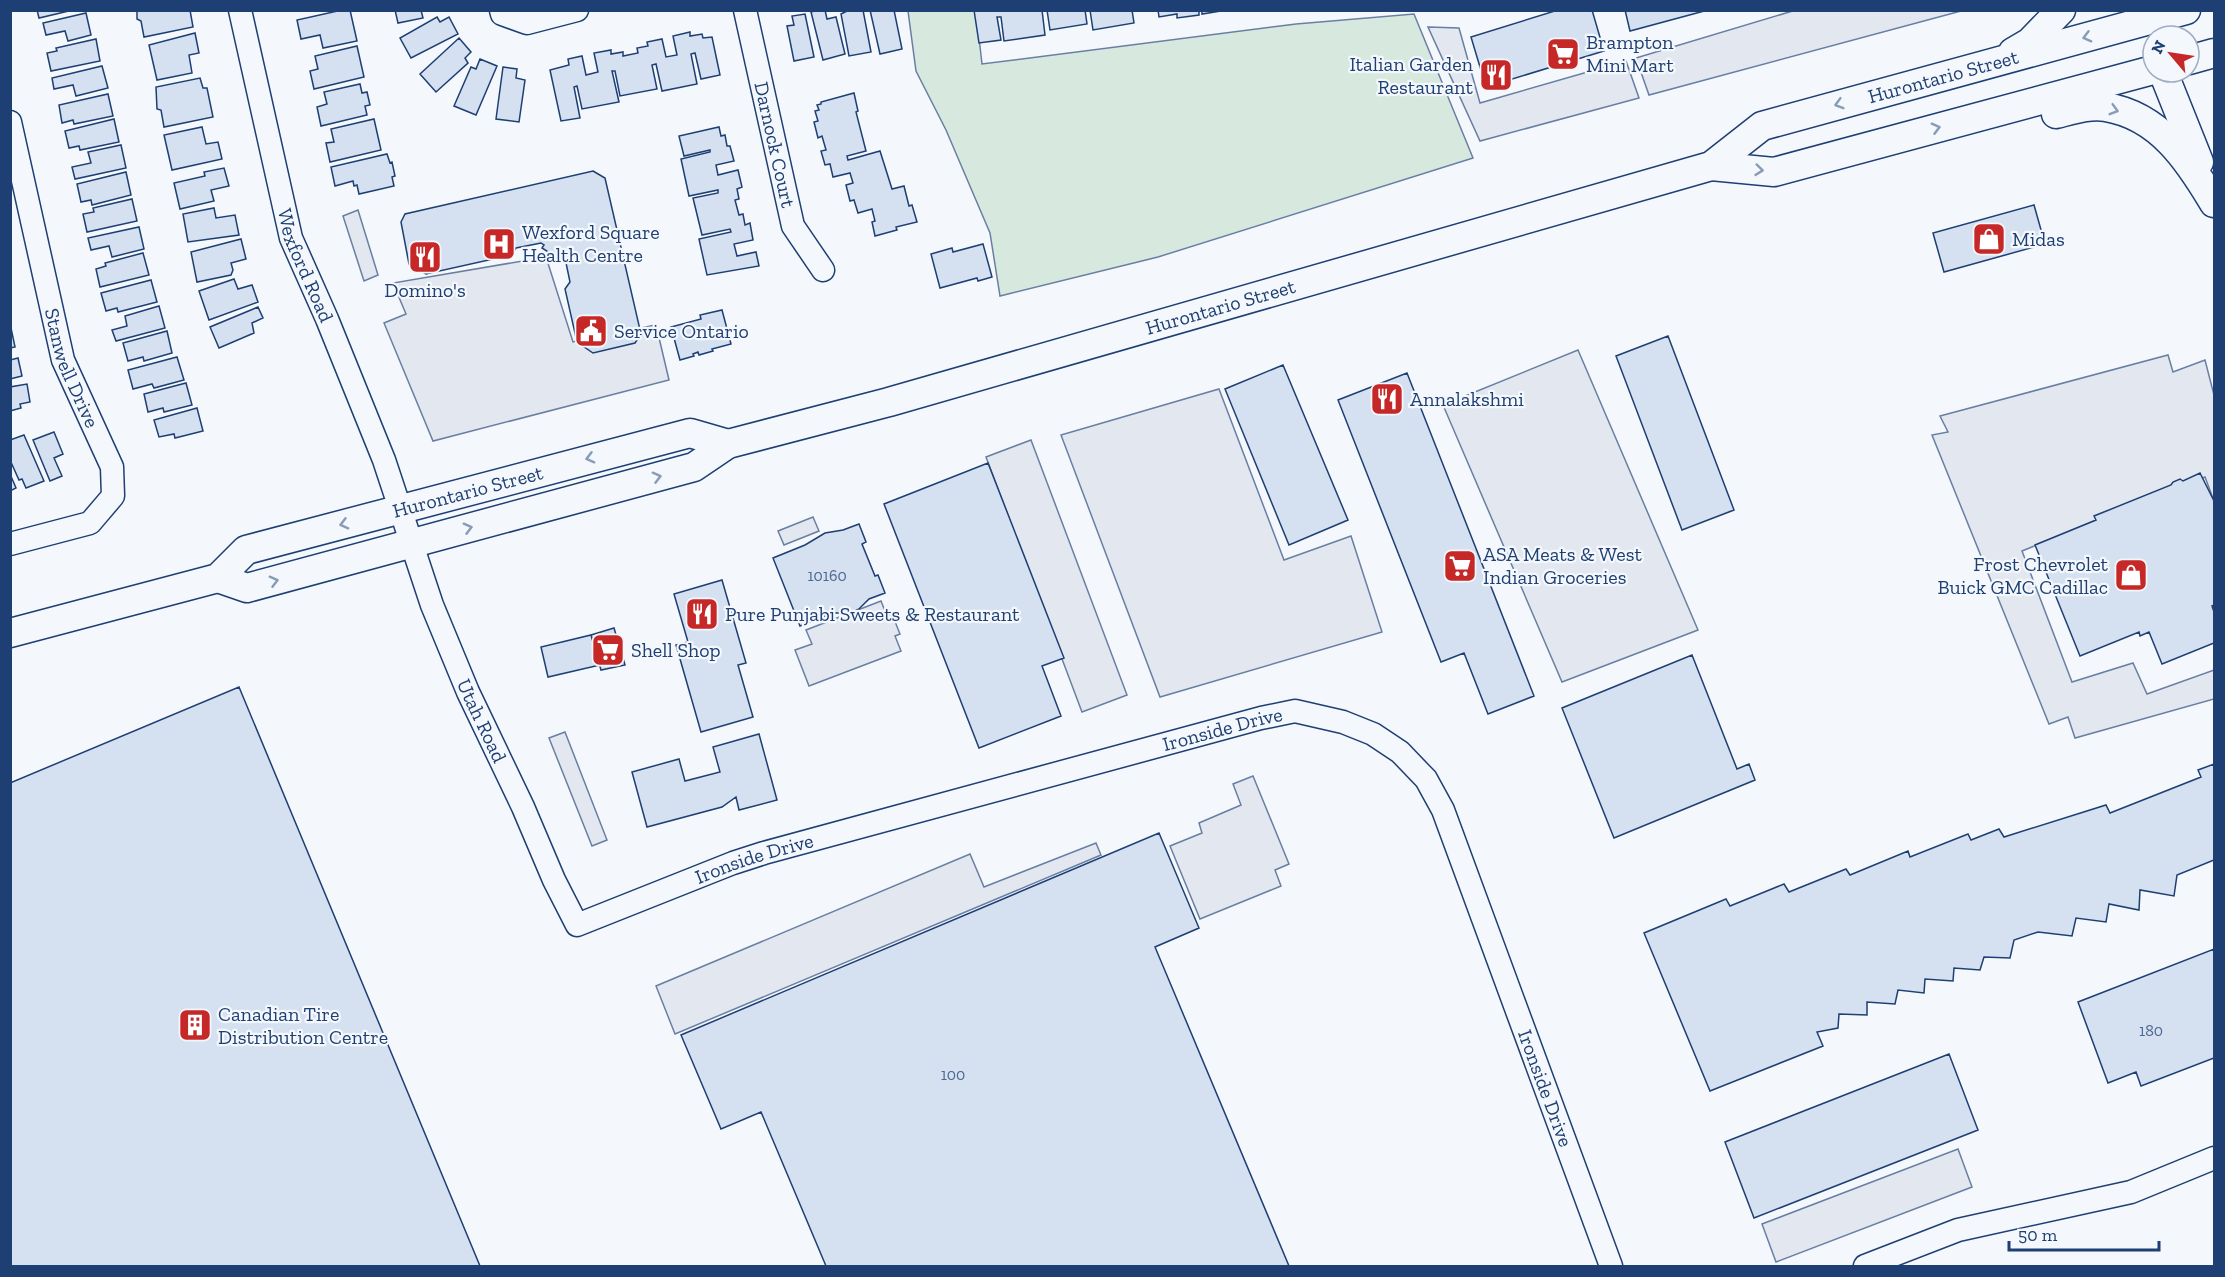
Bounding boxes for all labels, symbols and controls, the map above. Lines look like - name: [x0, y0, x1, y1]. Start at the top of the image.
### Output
- north arrow: [2141, 24, 2201, 84]
- place label: Brampton Mini Mart: [1586, 30, 1674, 77]
- one-way arrow: [2083, 30, 2093, 43]
- supermarket icon: Brampton Mini Mart: [1545, 36, 1581, 72]
- text: N: [2147, 37, 2170, 57]
- street label: Hurontario Street: [1865, 44, 2021, 108]
- place label: Italian Garden Restaurant: [1350, 52, 1474, 99]
- restaurant icon: Italian Garden Restaurant: [1478, 57, 1514, 93]
- street label: Darnock Court: [749, 80, 801, 210]
- one-way arrow: [1835, 97, 1845, 109]
- one-way arrow: [2108, 103, 2119, 115]
- one-way arrow: [1930, 123, 1941, 135]
- one-way arrow: [1754, 164, 1763, 176]
- street label: Wexford Road: [273, 206, 339, 326]
- place label: Wexford Square Health Centre: [522, 220, 660, 267]
- shop icon: Midas: [1971, 221, 2007, 257]
- hospital icon: Wexford Square Health Centre: [481, 226, 517, 262]
- place label: Midas: [2012, 227, 2065, 251]
- restaurant icon: Domino's: [407, 239, 443, 275]
- street label: Hurontario Street: [1143, 274, 1299, 340]
- place label: Domino's: [384, 278, 466, 302]
- street label: Stanwell Drive: [40, 306, 104, 431]
- public building icon: Service Ontario: [573, 313, 609, 349]
- place label: Service Ontario: [614, 319, 749, 343]
- restaurant icon: Annalakshmi: [1369, 381, 1405, 417]
- place label: Annalakshmi: [1410, 387, 1524, 411]
- one-way arrow: [585, 451, 596, 463]
- street label: Hurontario Street: [390, 460, 546, 523]
- one-way arrow: [651, 472, 661, 484]
- one-way arrow: [339, 517, 350, 529]
- one-way arrow: [463, 522, 473, 535]
- place label: ASA Meats & West Indian Groceries: [1483, 542, 1642, 589]
- supermarket icon: ASA Meats & West Indian Groceries: [1442, 548, 1478, 584]
- place label: Frost Chevrolet Buick GMC Cadillac: [1938, 552, 2109, 599]
- shop icon: Frost Chevrolet Buick GMC Cadillac: [2113, 557, 2149, 593]
- house number: 10160: [807, 566, 847, 585]
- one-way arrow: [269, 575, 279, 588]
- restaurant icon: Pure Punjabi Sweets & Restaurant: [684, 596, 720, 632]
- place label: Pure Punjabi Sweets & Restaurant: [725, 602, 1020, 626]
- supermarket icon: Shell Shop: [590, 632, 626, 668]
- place label: Shell Shop: [631, 638, 721, 662]
- street label: Utah Road: [452, 675, 512, 766]
- street label: Ironside Drive: [1160, 702, 1284, 756]
- street label: Ironside Drive: [691, 828, 816, 889]
- place label: Canadian Tire Distribution Centre: [218, 1002, 388, 1049]
- building icon: Canadian Tire Distribution Centre: [177, 1007, 213, 1043]
- house number: 180: [2139, 1021, 2163, 1040]
- street label: Ironside Drive: [1513, 1026, 1578, 1150]
- house number: 100: [941, 1065, 965, 1084]
- scale bar: [2009, 1214, 2159, 1252]
- text: 50 m: [2018, 1224, 2058, 1246]

